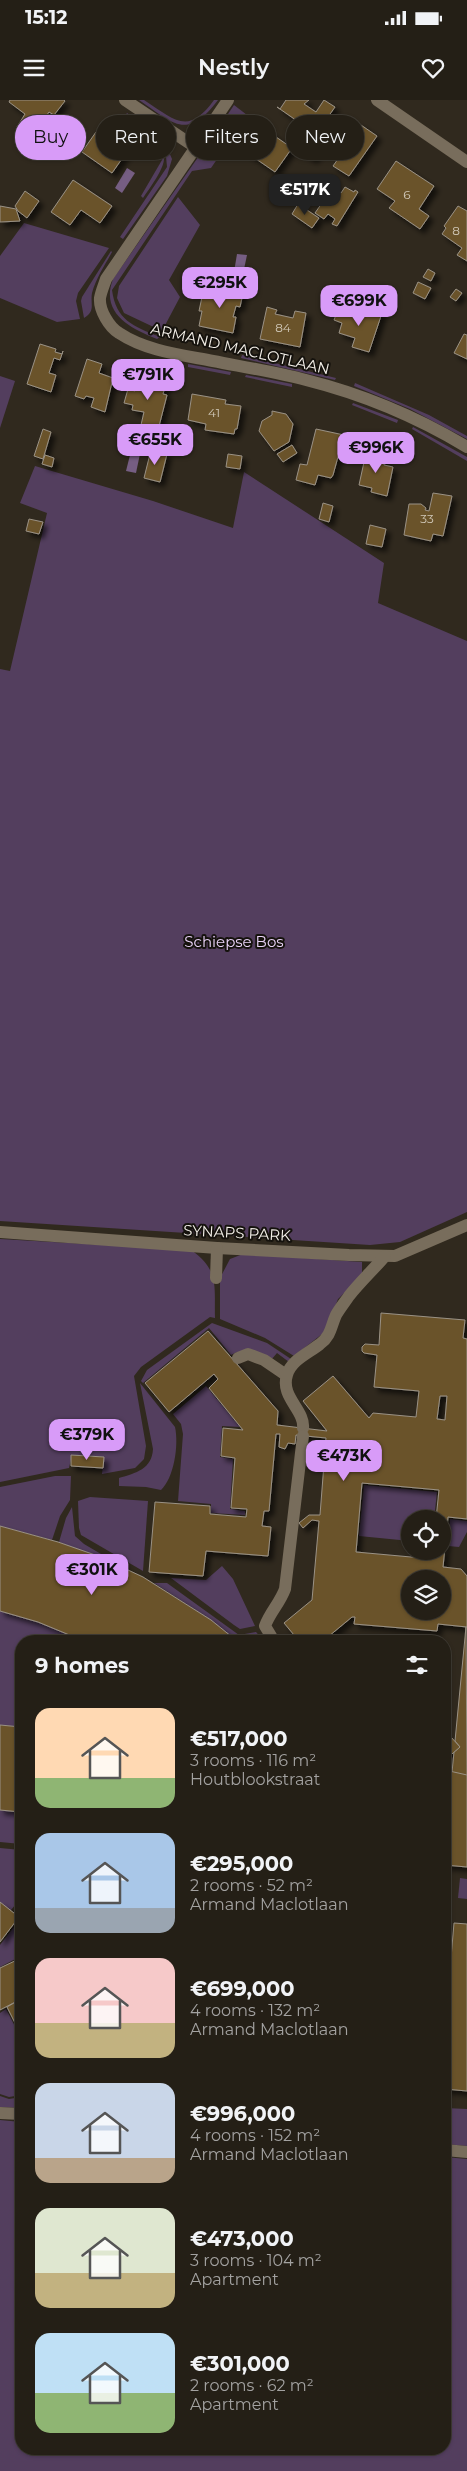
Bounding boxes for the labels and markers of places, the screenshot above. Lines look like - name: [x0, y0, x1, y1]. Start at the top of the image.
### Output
- pin: €517K: [270, 174, 340, 216]
- pin: €295K: [185, 266, 255, 309]
- pin: €699K: [324, 284, 394, 327]
- pin: €791K: [113, 358, 183, 401]
- pin: €655K: [120, 424, 190, 466]
- pin: €996K: [341, 432, 411, 474]
- pin: €379K: [52, 1418, 122, 1461]
- pin: €473K: [309, 1440, 379, 1482]
- pin: €301K: [57, 1554, 127, 1596]

